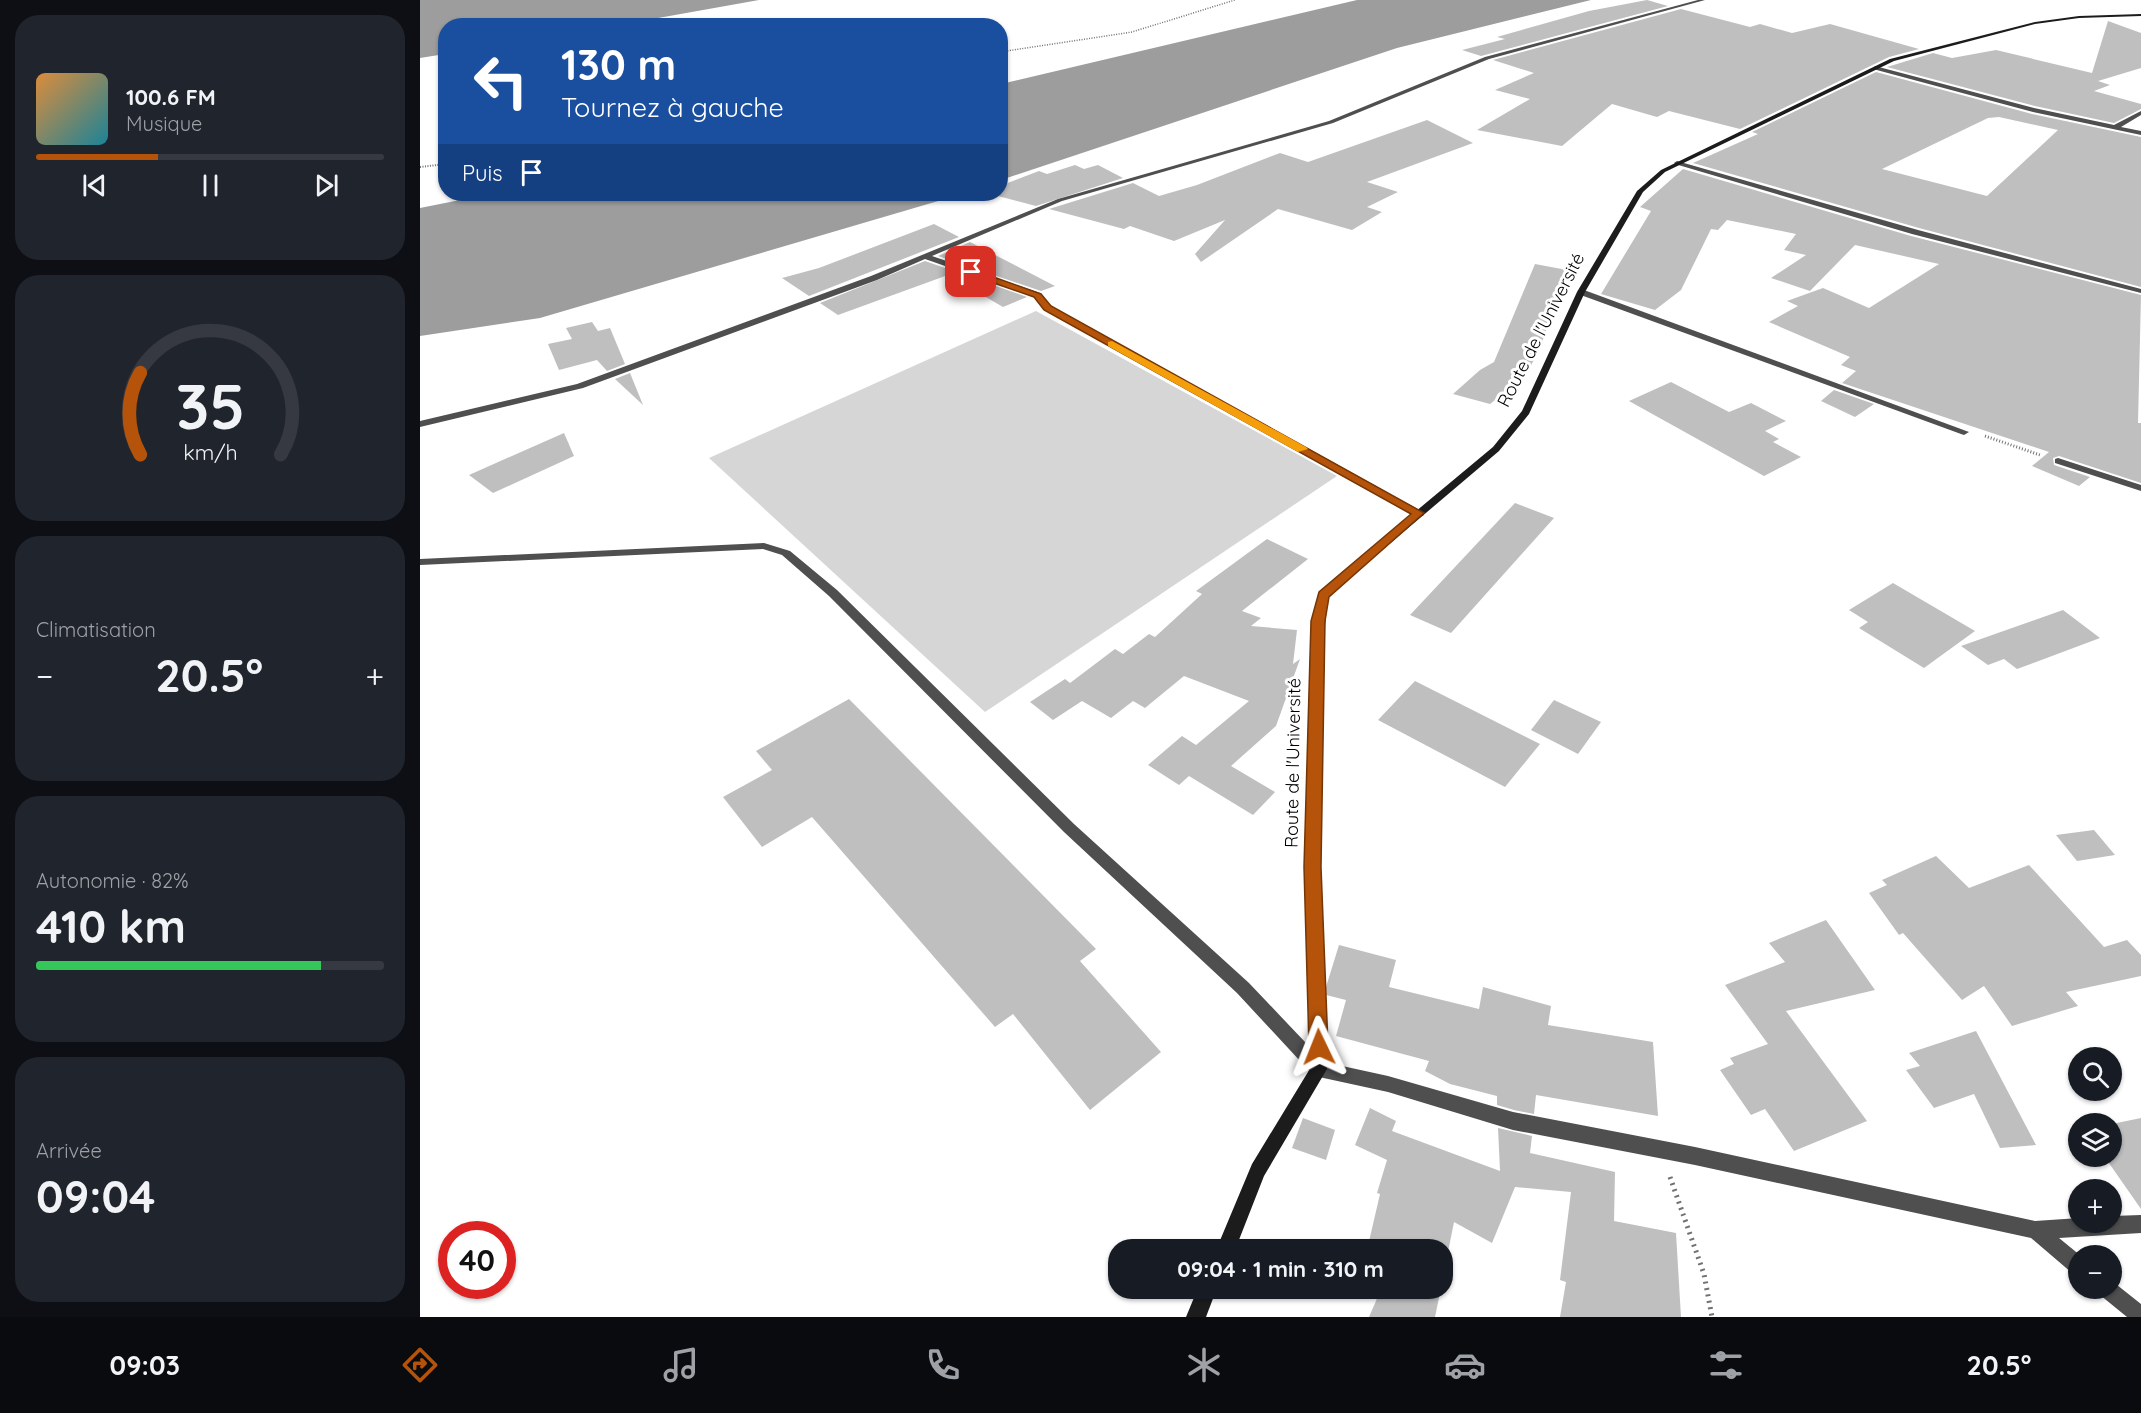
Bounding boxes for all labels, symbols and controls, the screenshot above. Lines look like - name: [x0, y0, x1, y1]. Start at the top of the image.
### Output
- text: 130 m: [561, 38, 676, 91]
- icon: left: [462, 42, 540, 120]
- text: 100.6 FM: [126, 83, 216, 111]
- text: Tournez à gauche: [561, 90, 784, 124]
- text: Musique: [126, 111, 202, 136]
- icon: arrive: [515, 156, 548, 189]
- text: Puis: [462, 159, 503, 187]
- icon: previous: [78, 169, 111, 202]
- icon: pause: [194, 169, 227, 202]
- icon: next: [310, 169, 343, 202]
- pin: [945, 246, 996, 297]
- street label: Route de l'Université: [1492, 249, 1589, 411]
- icon: arrive: [954, 255, 987, 288]
- text: 35: [175, 367, 245, 445]
- text: km/h: [183, 440, 237, 466]
- text: Climatisation: [36, 617, 156, 642]
- text: 20.5°: [155, 647, 263, 703]
- text: −: [36, 655, 53, 696]
- text: +: [365, 655, 384, 696]
- street label: Route de l'Université: [1280, 678, 1305, 848]
- text: Autonomie · 82%: [36, 868, 189, 893]
- text: 410 km: [36, 898, 186, 954]
- position arrow: [1287, 1015, 1351, 1079]
- map controls: [2068, 1047, 2122, 1299]
- button: search: [2068, 1047, 2122, 1101]
- button: layers: [2068, 1113, 2122, 1167]
- text: Arrivée: [36, 1138, 102, 1163]
- text: 09:04: [36, 1168, 156, 1224]
- button: +: [2068, 1179, 2122, 1233]
- speed limit sign: 40: [438, 1221, 516, 1299]
- button: −: [2068, 1245, 2122, 1299]
- text: 09:04 · 1 min · 310 m: [1177, 1255, 1384, 1283]
- icon: directions: [399, 1344, 441, 1386]
- icon: music: [660, 1344, 702, 1386]
- icon: phone: [922, 1344, 964, 1386]
- icon: climate: [1183, 1344, 1225, 1386]
- icon: car: [1444, 1344, 1486, 1386]
- icon: filters: [1705, 1344, 1747, 1386]
- text: 09:03: [110, 1348, 180, 1382]
- text: 20.5°: [1967, 1348, 2031, 1382]

